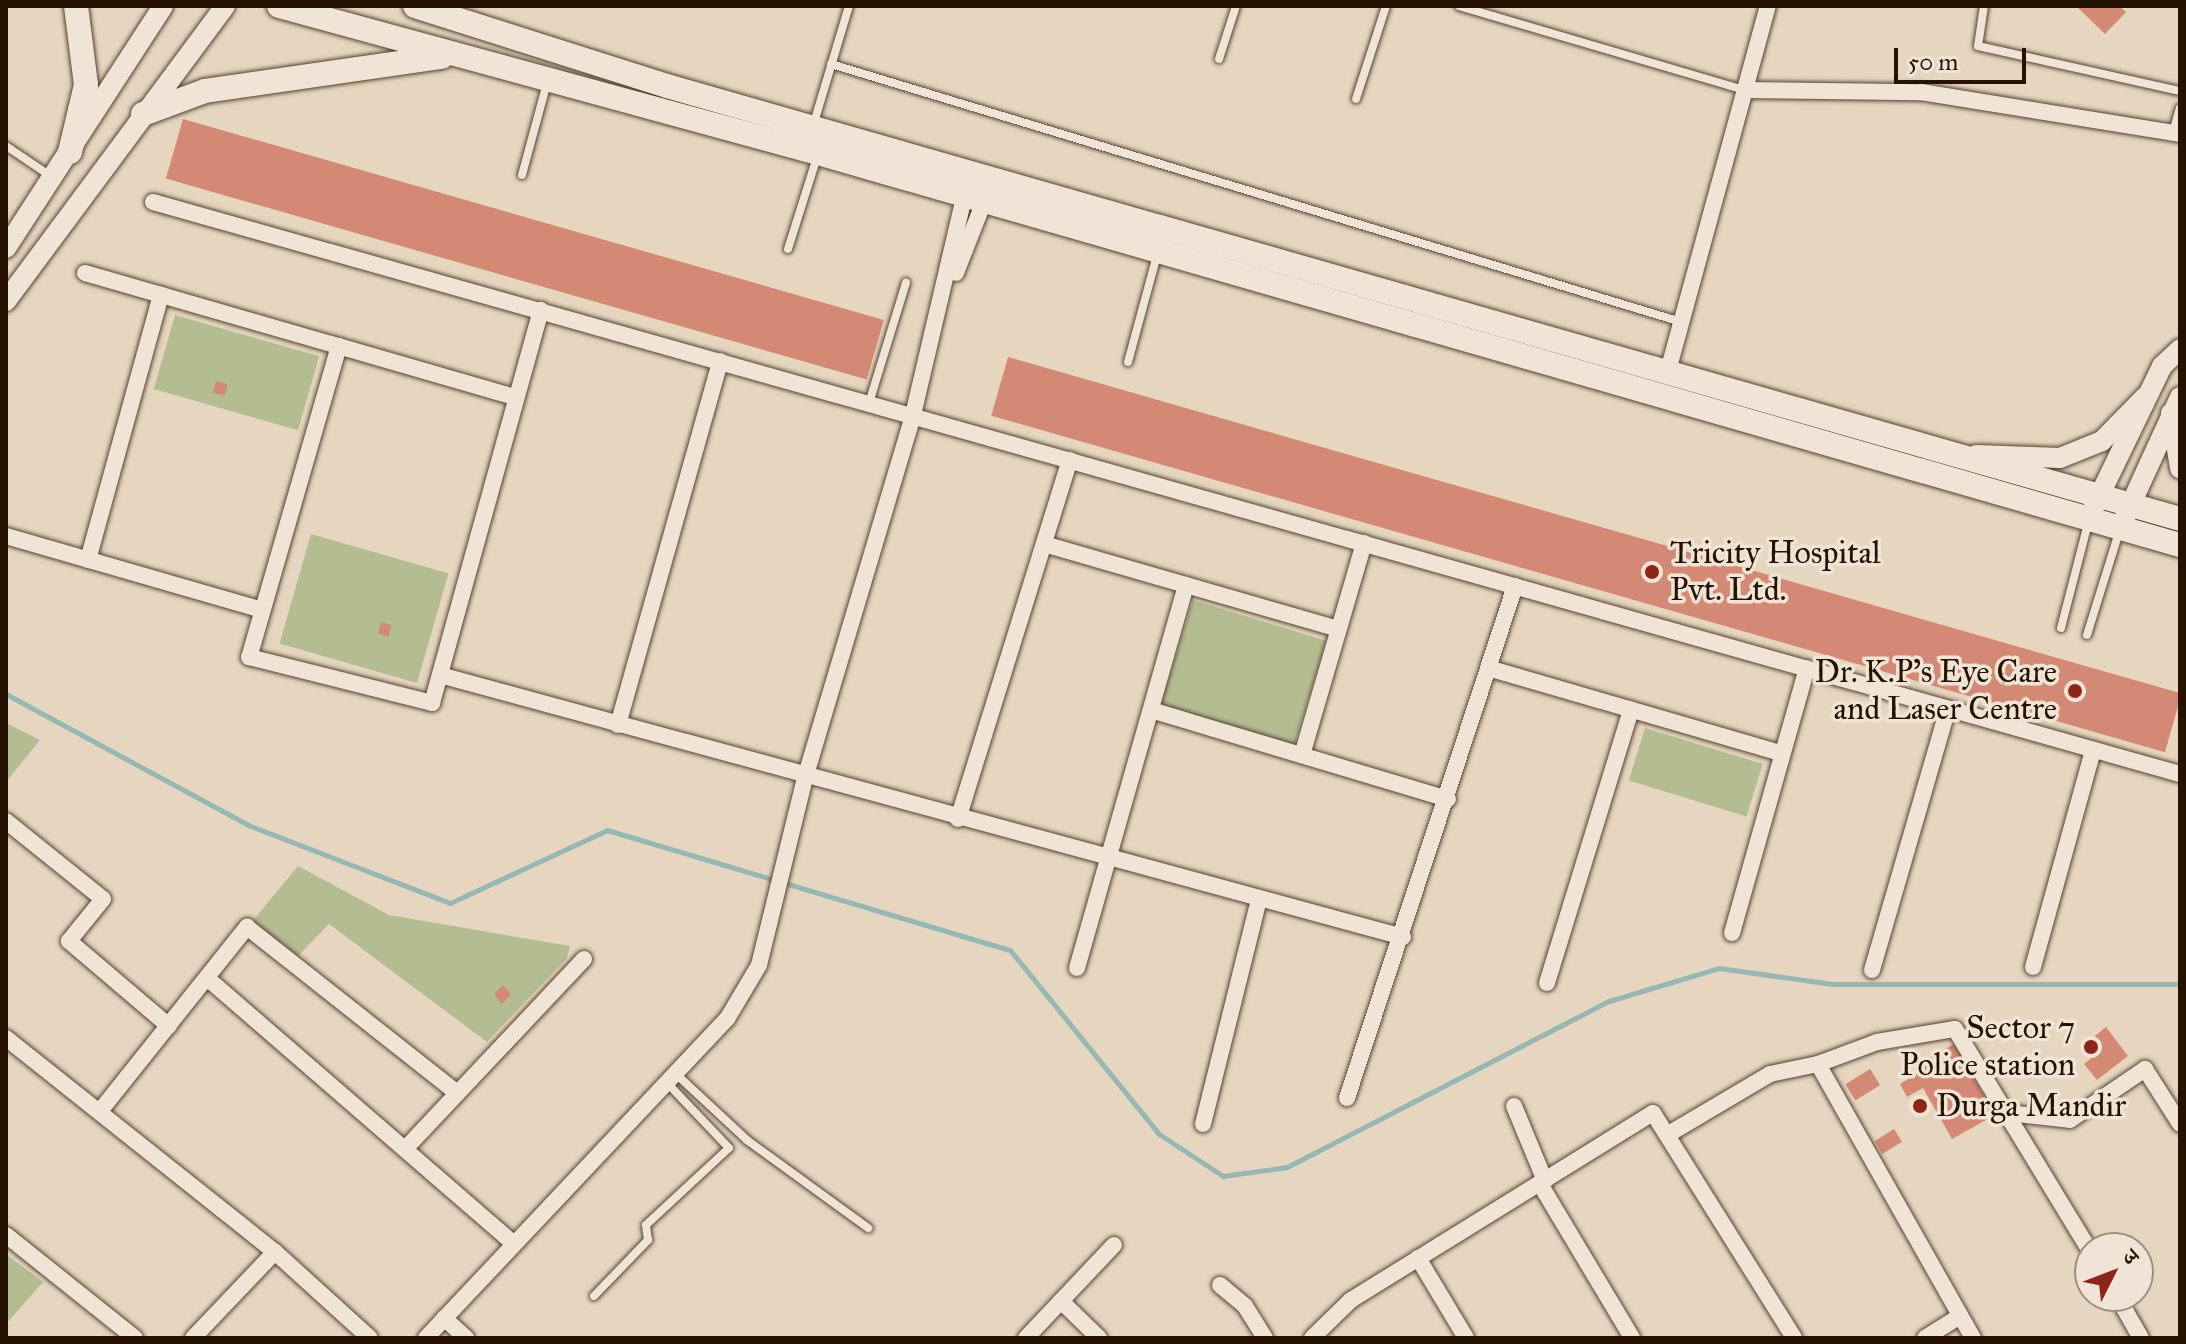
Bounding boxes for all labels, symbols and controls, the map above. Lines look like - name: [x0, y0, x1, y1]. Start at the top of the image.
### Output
- scale bar: [1898, 32, 2030, 82]
- text: 50 m: [1908, 47, 1958, 77]
- place label: Tricity Hospital Pvt. Ltd.: [1670, 535, 1881, 610]
- marker: Tricity Hospital Pvt. Ltd.: [1641, 561, 1663, 583]
- place label: Dr. K.P's Eye Care and Laser Centre: [1815, 654, 2057, 729]
- marker: Dr. K.P's Eye Care and Laser Centre: [2064, 680, 2086, 702]
- place label: Sector 7 Police station: [1900, 1010, 2075, 1085]
- marker: Sector 7 Police station: [2082, 1038, 2100, 1056]
- place label: Durga Mandir: [1936, 1087, 2126, 1125]
- marker: Durga Mandir: [1911, 1097, 1929, 1115]
- north arrow: [2074, 1232, 2154, 1312]
- text: उ: [2117, 1244, 2144, 1270]

